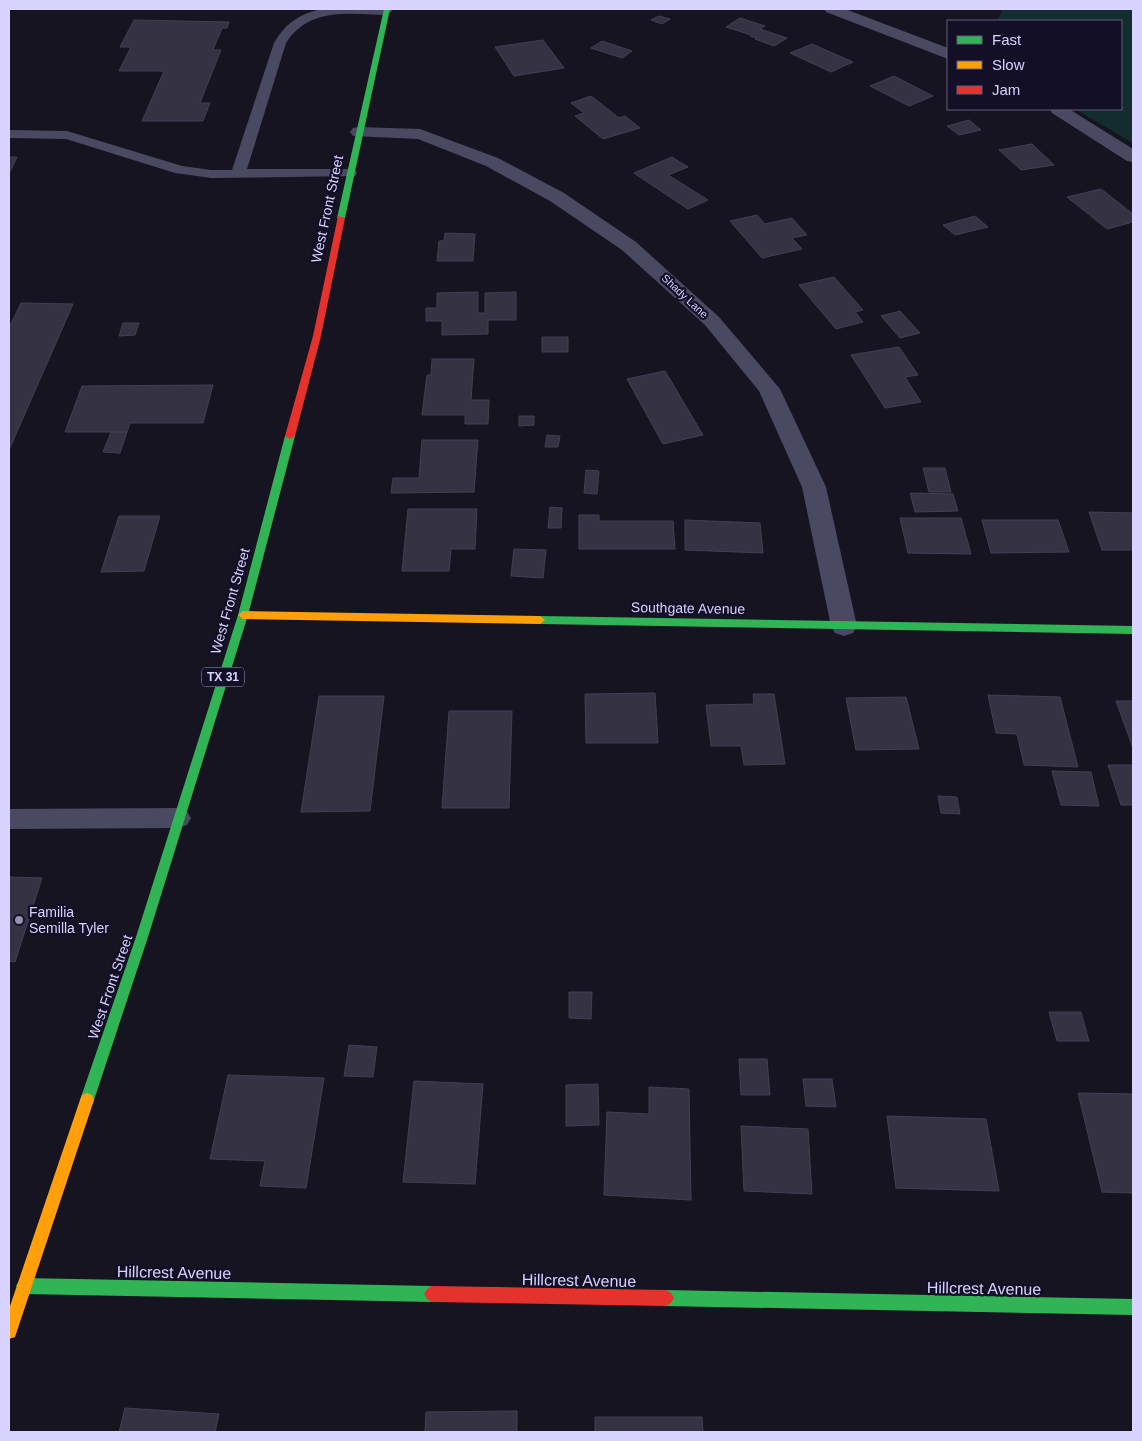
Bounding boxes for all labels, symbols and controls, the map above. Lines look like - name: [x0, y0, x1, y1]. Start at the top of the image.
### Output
- legend: [947, 20, 1122, 110]
- text: Fast: [992, 31, 1022, 48]
- text: Slow: [992, 56, 1025, 73]
- text: Jam: [992, 81, 1020, 98]
- street label: West Front Street: [308, 154, 346, 264]
- street label: Shady Lane: [659, 272, 711, 320]
- street label: West Front Street: [207, 546, 253, 656]
- street label: Southgate Avenue: [631, 599, 745, 617]
- road number: TX 31: [202, 668, 244, 686]
- place label: Familia Semilla Tyler: [29, 904, 109, 936]
- marker: Familia Semilla Tyler: [13, 914, 25, 926]
- street label: West Front Street: [85, 933, 135, 1041]
- street label: Hillcrest Avenue: [117, 1263, 231, 1282]
- street label: Hillcrest Avenue: [522, 1271, 636, 1290]
- street label: Hillcrest Avenue: [927, 1279, 1041, 1298]

